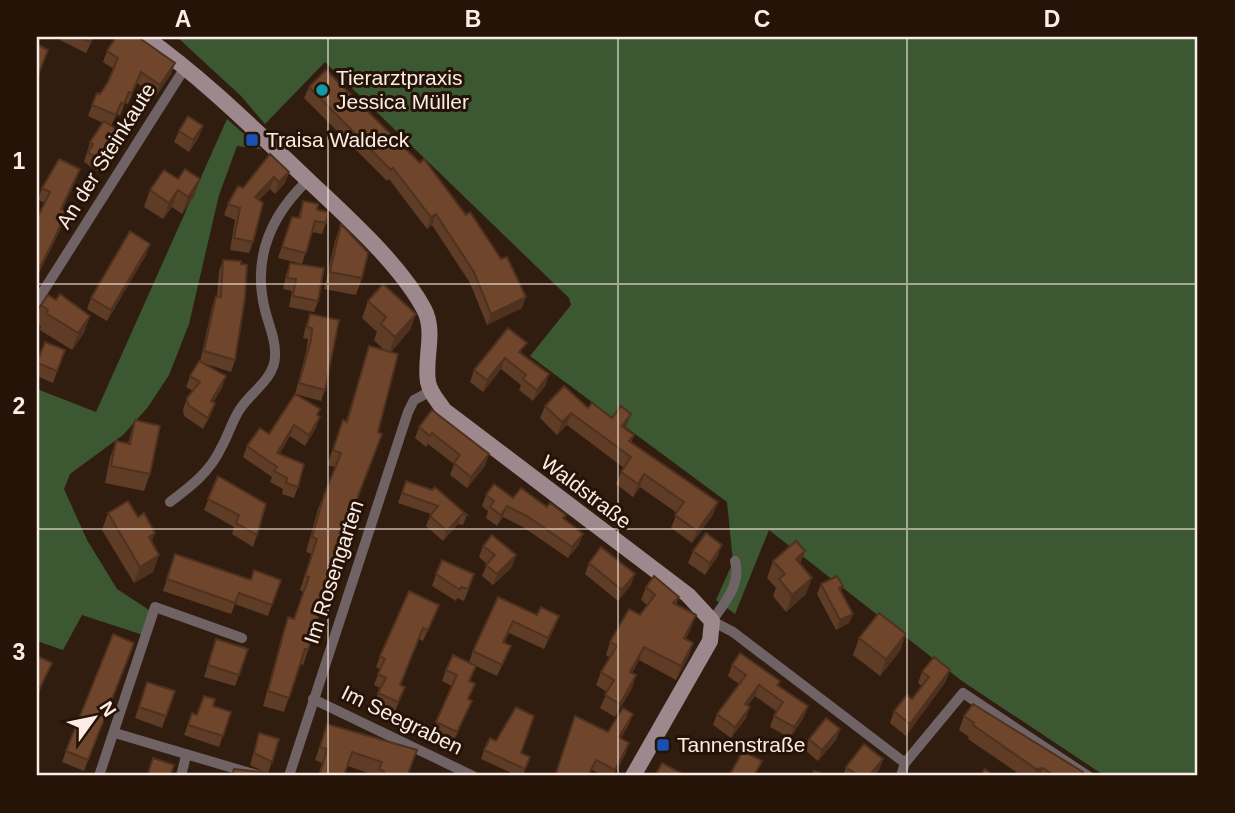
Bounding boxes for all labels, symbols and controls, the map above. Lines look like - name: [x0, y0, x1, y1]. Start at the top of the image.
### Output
- text: A: [175, 6, 191, 32]
- text: B: [465, 6, 481, 32]
- text: C: [754, 6, 770, 32]
- text: D: [1044, 6, 1060, 32]
- place label: Tierarztpraxis Jessica Müller: [336, 66, 469, 113]
- street label: An der Steinkaute: [52, 79, 160, 233]
- marker: Tierarztpraxis Jessica Müller: [314, 82, 330, 98]
- place label: Traisa Waldeck: [266, 128, 410, 151]
- marker: Traisa Waldeck: [244, 132, 260, 148]
- text: 1: [13, 148, 26, 174]
- text: 2: [13, 393, 25, 419]
- street label: Waldstraße: [537, 450, 636, 533]
- street label: Im Rosengarten: [300, 497, 368, 646]
- text: 3: [13, 639, 25, 665]
- street label: Im Seegraben: [338, 680, 467, 759]
- north arrow: [60, 684, 130, 754]
- text: N: [95, 698, 120, 720]
- place label: Tannenstraße: [677, 733, 805, 756]
- marker: Tannenstraße: [655, 737, 671, 753]

